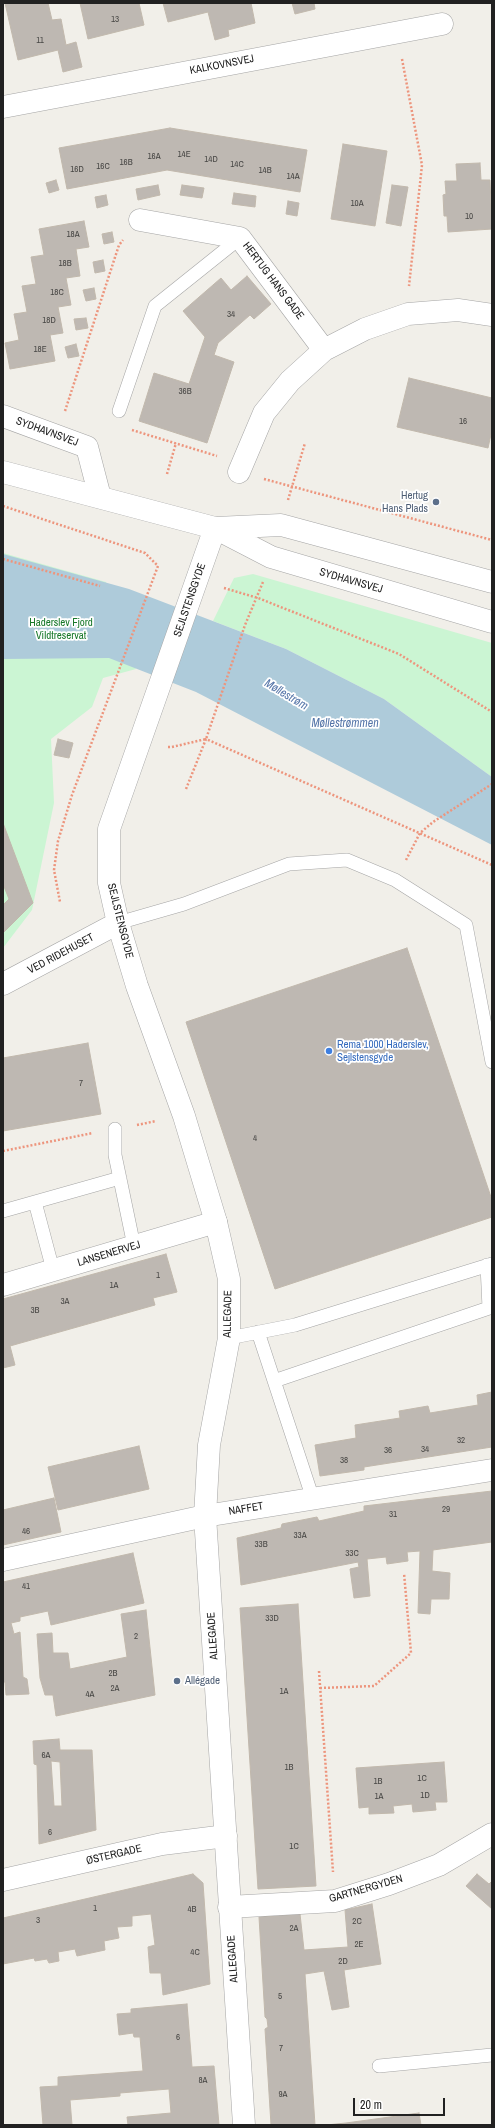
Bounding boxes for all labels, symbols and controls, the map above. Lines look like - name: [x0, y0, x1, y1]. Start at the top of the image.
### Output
- house number: 13: [111, 15, 119, 25]
- house number: 11: [36, 36, 44, 46]
- street label: KALKOVNSVEJ: [189, 52, 255, 78]
- house number: 14E: [177, 150, 191, 160]
- house number: 16A: [147, 152, 161, 162]
- house number: 14D: [204, 155, 218, 165]
- house number: 16B: [119, 158, 133, 168]
- house number: 14C: [230, 160, 244, 170]
- house number: 16C: [96, 162, 110, 172]
- house number: 16D: [70, 165, 84, 175]
- house number: 14B: [258, 166, 272, 176]
- house number: 14A: [286, 172, 300, 182]
- house number: 10A: [350, 199, 364, 209]
- house number: 10: [465, 212, 473, 222]
- house number: 18A: [66, 230, 80, 240]
- street label: HERTUG HANS GADE: [240, 240, 306, 322]
- house number: 18B: [58, 259, 72, 269]
- house number: 18C: [50, 288, 64, 298]
- house number: 34: [227, 310, 235, 320]
- house number: 18D: [42, 316, 56, 326]
- house number: 18E: [33, 345, 47, 355]
- house number: 36B: [178, 387, 192, 397]
- street label: SYDHAVNSVEJ: [14, 415, 80, 449]
- house number: 16: [459, 417, 467, 427]
- place label: Hertug Hans Plads: [382, 489, 428, 515]
- marker: Hertug Hans Plads: [431, 497, 441, 507]
- street label: SEJLSTENSGYDE: [171, 561, 209, 639]
- street label: SYDHAVNSVEJ: [318, 566, 384, 596]
- park label: Haderslev Fjord Vildtreservat: [29, 616, 93, 642]
- water label: Møllestrøm: [262, 676, 310, 714]
- water label: Møllestrømmen: [311, 717, 379, 731]
- street label: SEJLSTENSGYDE: [104, 882, 136, 960]
- street label: VED RIDEHUSET: [26, 931, 96, 977]
- place label: Rema 1000 Haderslev, Sejlstensgyde: [337, 1038, 429, 1064]
- marker: Rema 1000 Haderslev, Sejlstensgyde: [324, 1046, 334, 1056]
- house number: 7: [79, 1079, 83, 1089]
- house number: 4: [253, 1134, 257, 1144]
- street label: LANSENERVEJ: [76, 1238, 142, 1270]
- house number: 1: [156, 1271, 160, 1281]
- house number: 1A: [109, 1281, 119, 1291]
- street label: ALLEGADE: [221, 1290, 235, 1338]
- house number: 3A: [60, 1297, 70, 1307]
- house number: 3B: [30, 1306, 40, 1316]
- house number: 32: [457, 1436, 465, 1446]
- house number: 34: [421, 1445, 429, 1455]
- house number: 36: [384, 1446, 392, 1456]
- house number: 38: [340, 1456, 348, 1466]
- street label: NAFFET: [228, 1500, 264, 1518]
- house number: 29: [442, 1505, 450, 1515]
- house number: 31: [389, 1510, 397, 1520]
- house number: 46: [22, 1527, 30, 1537]
- house number: 33A: [293, 1531, 307, 1541]
- house number: 33B: [254, 1540, 268, 1550]
- house number: 33C: [345, 1549, 359, 1559]
- house number: 41: [22, 1582, 30, 1592]
- street label: ALLEGADE: [205, 1612, 221, 1660]
- house number: 33D: [265, 1614, 279, 1624]
- house number: 2: [134, 1632, 138, 1642]
- house number: 2B: [108, 1669, 118, 1679]
- place label: Allégade: [185, 1674, 220, 1688]
- marker: Allégade: [172, 1676, 182, 1686]
- house number: 2A: [110, 1684, 120, 1694]
- house number: 1A: [279, 1687, 289, 1697]
- house number: 4A: [85, 1690, 95, 1700]
- house number: 6A: [41, 1751, 51, 1761]
- house number: 1B: [284, 1763, 294, 1773]
- house number: 1C: [417, 1774, 427, 1784]
- house number: 1B: [373, 1777, 383, 1787]
- house number: 1D: [420, 1791, 430, 1801]
- house number: 1A: [374, 1792, 384, 1802]
- house number: 6: [48, 1828, 52, 1838]
- street label: ØSTERGADE: [85, 1842, 143, 1868]
- house number: 1C: [289, 1842, 299, 1852]
- street label: GARTNERGYDEN: [328, 1872, 404, 1906]
- house number: 1: [93, 1904, 97, 1914]
- house number: 4B: [187, 1905, 197, 1915]
- house number: 3: [36, 1916, 40, 1926]
- house number: 2C: [352, 1917, 362, 1927]
- house number: 2A: [289, 1924, 299, 1934]
- street label: ALLEGADE: [225, 1935, 241, 1983]
- house number: 2E: [354, 1940, 364, 1950]
- house number: 4C: [190, 1948, 200, 1958]
- house number: 2D: [338, 1957, 348, 1967]
- house number: 5: [278, 1992, 282, 2002]
- house number: 6: [176, 2033, 180, 2043]
- house number: 7: [279, 2044, 283, 2054]
- house number: 8A: [198, 2076, 208, 2086]
- house number: 9A: [278, 2090, 288, 2100]
- scale bar: [355, 2090, 447, 2116]
- text: 20 m: [360, 2097, 382, 2113]

